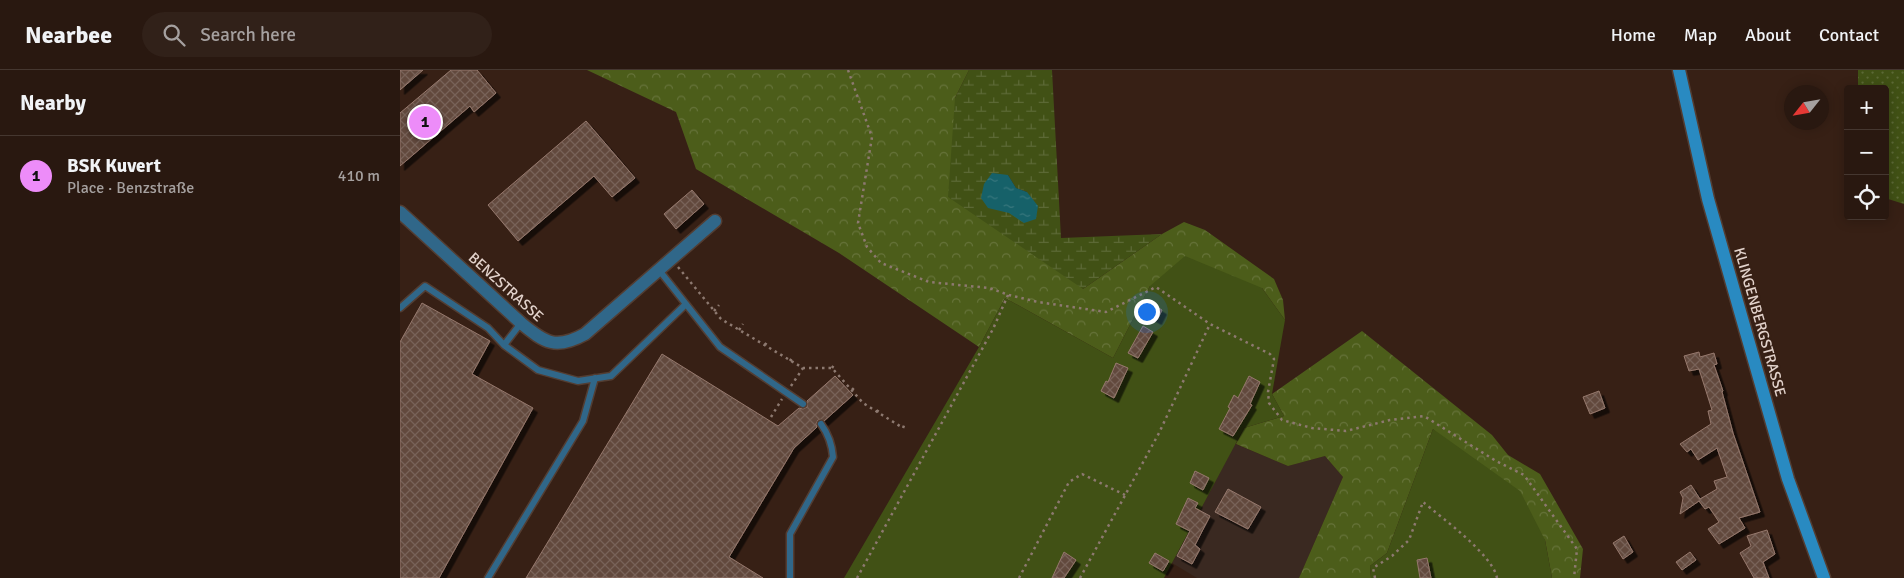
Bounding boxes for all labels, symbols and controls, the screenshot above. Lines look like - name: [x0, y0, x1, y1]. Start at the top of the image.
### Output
- search box: [142, 12, 492, 57]
- text: Nearbee: [25, 20, 112, 50]
- icon: search: [160, 21, 188, 49]
- text: Search here: [200, 23, 296, 47]
- text: Home: [1611, 24, 1656, 46]
- text: Map: [1684, 24, 1717, 46]
- text: About: [1745, 24, 1791, 46]
- text: Contact: [1819, 24, 1879, 46]
- north arrow: [1784, 85, 1829, 130]
- map controls: [1844, 85, 1889, 220]
- button: +: [1844, 85, 1889, 130]
- text: Nearby: [20, 90, 86, 116]
- pin: 1: [409, 103, 441, 141]
- button: −: [1844, 130, 1889, 175]
- text: BSK Kuvert: [67, 154, 161, 178]
- text: 1: [32, 166, 40, 186]
- text: 410 m: [338, 166, 380, 186]
- button: locate: [1844, 175, 1889, 220]
- text: Place · Benzstraße: [67, 178, 194, 198]
- street label: KLINGENBERGSTRASSE: [1730, 245, 1790, 399]
- street label: BENZSTRASSE: [465, 249, 547, 325]
- your location: [1134, 299, 1160, 325]

